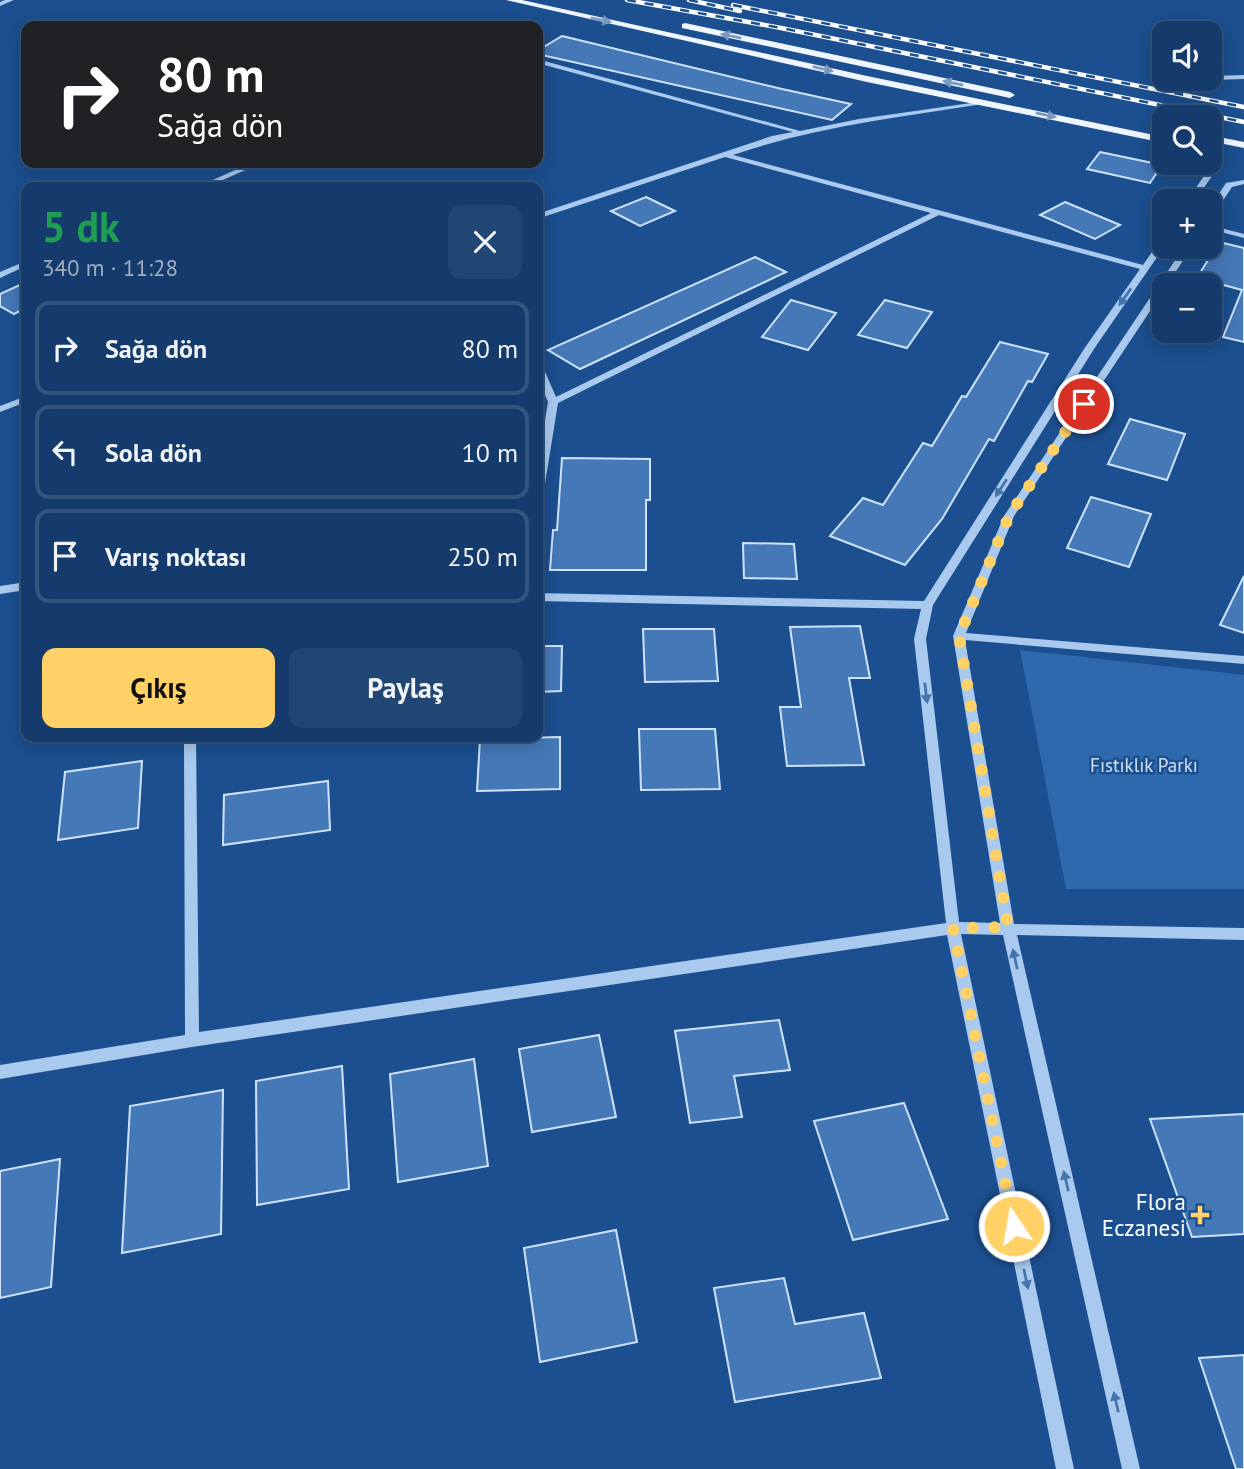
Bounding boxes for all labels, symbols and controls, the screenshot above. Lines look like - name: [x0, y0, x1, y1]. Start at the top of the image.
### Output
- one-way arrow: [590, 14, 612, 25]
- map controls: [1152, 21, 1222, 343]
- button: sound: [1152, 21, 1222, 91]
- one-way arrow: [720, 30, 742, 41]
- text: 80 m: [157, 42, 264, 106]
- icon: right: [42, 49, 133, 140]
- one-way arrow: [812, 64, 834, 75]
- one-way arrow: [942, 78, 964, 89]
- text: Sağa dön: [157, 104, 283, 146]
- button: search: [1152, 105, 1222, 175]
- one-way arrow: [1035, 109, 1057, 120]
- button: +: [1152, 189, 1222, 259]
- text: 5 dk: [42, 199, 120, 254]
- button: close: [448, 205, 522, 279]
- text: 340 m · 11:28: [42, 253, 178, 282]
- button: −: [1152, 273, 1222, 343]
- one-way arrow: [1118, 288, 1132, 306]
- icon: right: [46, 329, 84, 367]
- text: Sağa dön: [105, 332, 207, 365]
- text: 80 m: [462, 332, 518, 365]
- pin: [1054, 374, 1114, 434]
- icon: arrive: [1065, 385, 1103, 423]
- icon: left: [46, 433, 84, 471]
- text: Sola dön: [105, 436, 202, 469]
- text: 10 m: [462, 436, 518, 469]
- one-way arrow: [994, 478, 1007, 497]
- icon: arrive: [46, 537, 84, 575]
- text: Varış noktası: [105, 540, 247, 573]
- text: 250 m: [447, 540, 518, 573]
- button: Çıkış: [42, 648, 275, 728]
- button: Paylaş: [289, 648, 522, 728]
- one-way arrow: [921, 682, 932, 704]
- park label: Fıstıklık Parkı: [1090, 753, 1198, 777]
- one-way arrow: [1009, 948, 1020, 970]
- one-way arrow: [1060, 1170, 1071, 1192]
- place label: Flora Eczanesi: [1102, 1187, 1186, 1242]
- position arrow: [977, 1189, 1051, 1263]
- marker: Flora Eczanesi: [1192, 1207, 1208, 1223]
- one-way arrow: [1020, 1268, 1031, 1290]
- one-way arrow: [1110, 1391, 1121, 1413]

